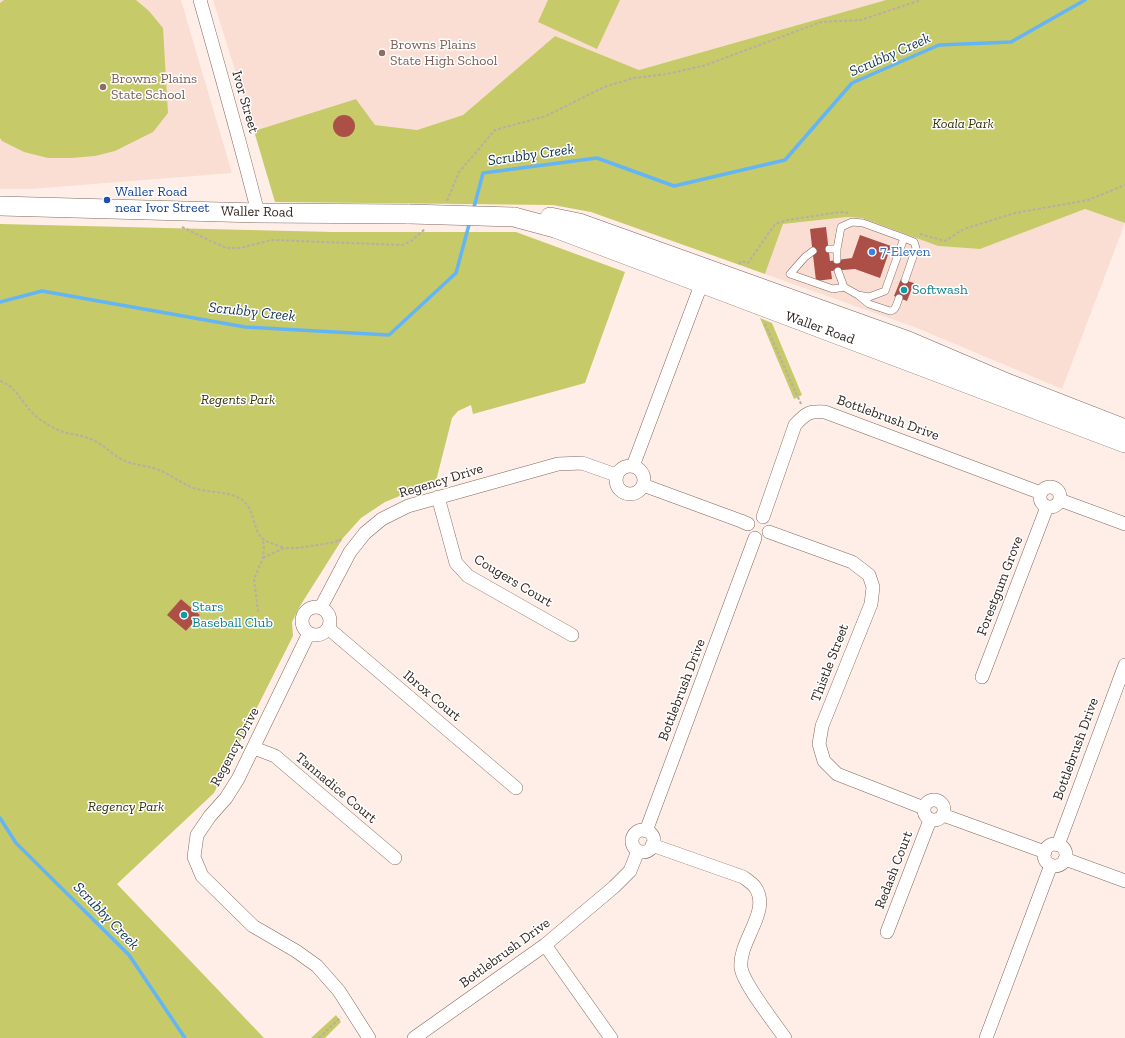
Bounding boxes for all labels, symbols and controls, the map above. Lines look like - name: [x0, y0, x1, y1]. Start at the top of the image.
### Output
- water label: Scrubby Creek: [847, 29, 933, 81]
- place label: Browns Plains State High School: [390, 37, 497, 70]
- marker: Browns Plains State High School: [377, 48, 387, 58]
- street label: Ivor Street: [228, 69, 262, 135]
- place label: Browns Plains State School: [111, 71, 197, 104]
- marker: Browns Plains State School: [98, 82, 108, 92]
- park label: Koala Park: [932, 116, 994, 132]
- water label: Scrubby Creek: [487, 140, 575, 170]
- place label: Waller Road near Ivor Street: [115, 184, 209, 216]
- marker: Waller Road near Ivor Street: [102, 195, 112, 205]
- street label: Waller Road: [221, 203, 293, 221]
- place label: 7-Eleven: [880, 244, 931, 260]
- marker: 7-Eleven: [867, 247, 877, 257]
- place label: Softwash: [912, 282, 968, 298]
- marker: Softwash: [899, 285, 909, 295]
- water label: Scrubby Creek: [208, 299, 296, 325]
- street label: Waller Road: [783, 308, 857, 348]
- park label: Regents Park: [201, 392, 275, 408]
- street label: Bottlebrush Drive: [835, 392, 941, 444]
- street label: Regency Drive: [397, 460, 485, 502]
- street label: Forestgum Grove: [973, 534, 1027, 638]
- street label: Cougers Court: [471, 551, 555, 611]
- place label: Stars Baseball Club: [192, 599, 273, 632]
- marker: Stars Baseball Club: [179, 610, 189, 620]
- street label: Thistle Street: [807, 622, 853, 704]
- street label: Bottlebrush Drive: [655, 637, 709, 743]
- street label: Ibrox Court: [400, 667, 464, 725]
- street label: Bottlebrush Drive: [1050, 696, 1102, 802]
- street label: Regency Drive: [207, 705, 263, 789]
- street label: Tannadice Court: [292, 749, 380, 827]
- park label: Regency Park: [88, 799, 164, 815]
- street label: Redash Court: [872, 829, 916, 911]
- water label: Scrubby Creek: [69, 878, 143, 954]
- street label: Bottlebrush Drive: [457, 915, 553, 991]

